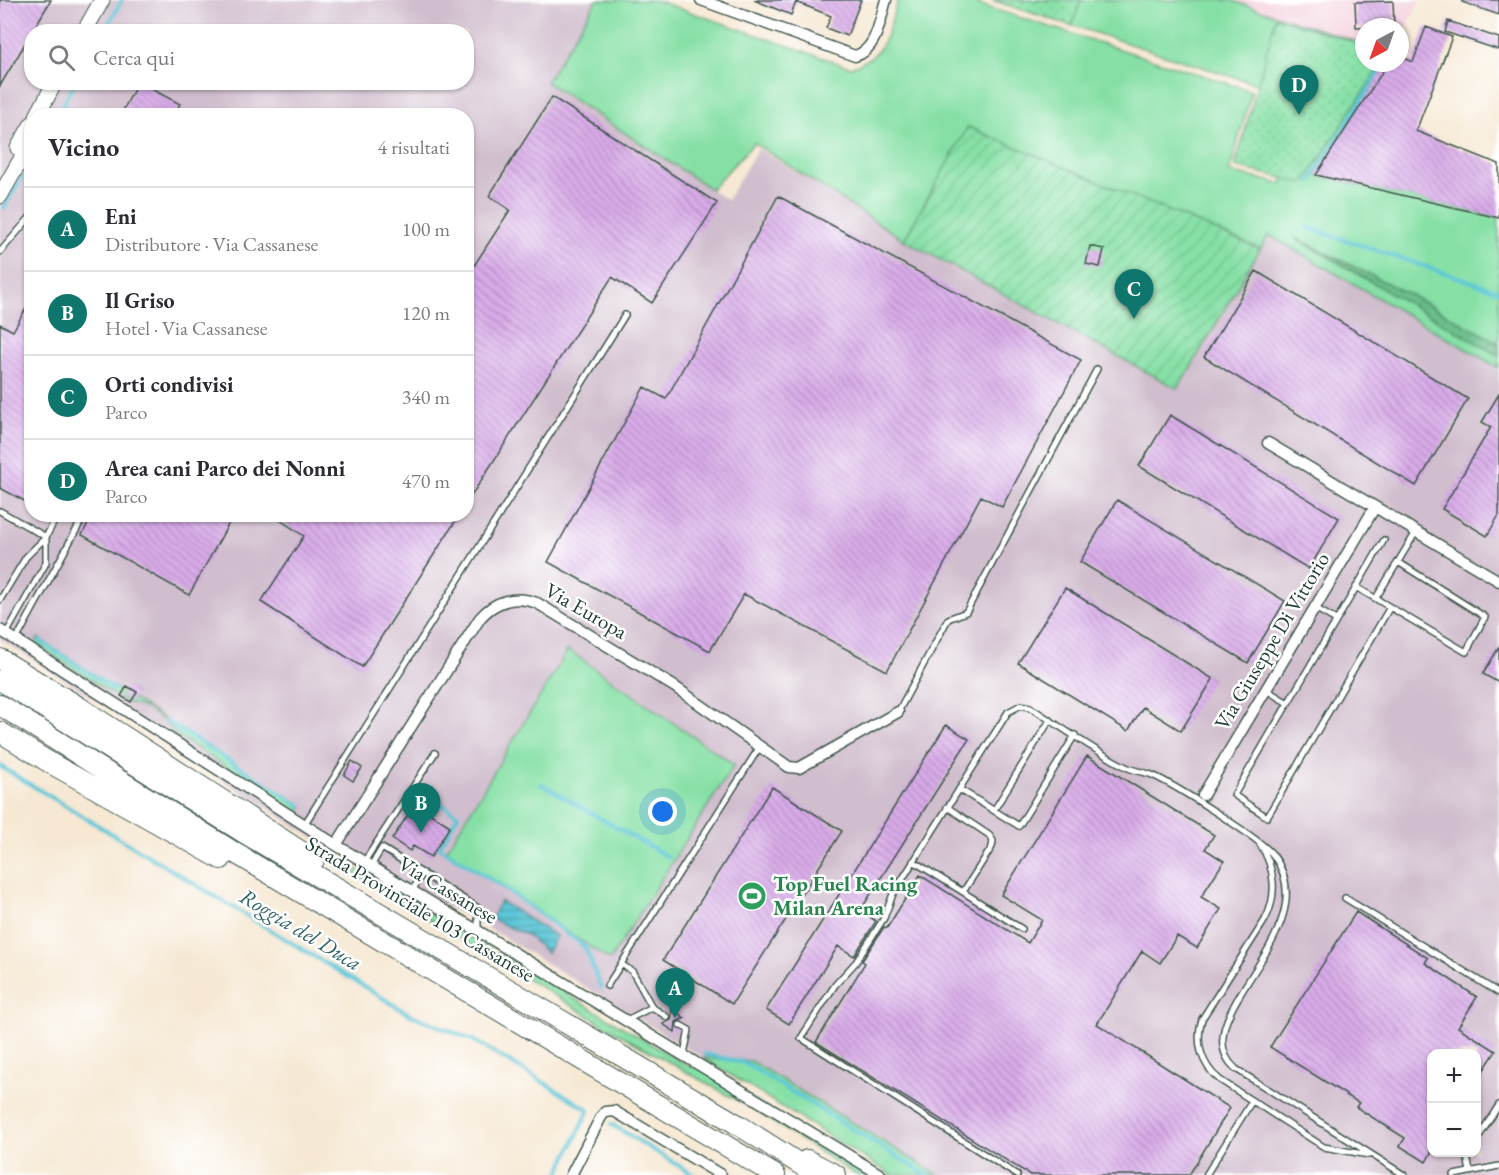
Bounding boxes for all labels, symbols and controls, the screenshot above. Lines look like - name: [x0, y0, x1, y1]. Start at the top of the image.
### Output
- north arrow: [1355, 18, 1409, 72]
- search box: [24, 24, 474, 90]
- icon: search: [45, 41, 78, 74]
- text: Cerca qui: [93, 43, 175, 72]
- pin: D: [1280, 66, 1318, 115]
- text: Vicino: [48, 130, 119, 164]
- text: 4 risultati: [378, 134, 450, 160]
- text: Eni: [105, 202, 137, 231]
- text: A: [60, 216, 75, 242]
- text: 100 m: [402, 216, 450, 242]
- text: Distributore · Via Cassanese: [105, 231, 318, 257]
- pin: C: [1114, 270, 1154, 319]
- text: Il Griso: [105, 286, 175, 315]
- text: B: [61, 300, 74, 326]
- text: 120 m: [402, 300, 450, 326]
- text: Hotel · Via Cassanese: [105, 315, 268, 341]
- text: Orti condivisi: [105, 370, 233, 399]
- text: C: [60, 384, 75, 410]
- text: 340 m: [402, 384, 450, 410]
- text: Parco: [105, 399, 147, 425]
- text: Area cani Parco dei Nonni: [105, 454, 345, 483]
- text: D: [60, 468, 75, 494]
- text: 470 m: [402, 468, 450, 494]
- text: Parco: [105, 483, 147, 509]
- street label: Via Giuseppe Di Vittorio: [1208, 547, 1335, 734]
- street label: Via Europa: [540, 576, 633, 645]
- pin: B: [402, 784, 440, 833]
- your location: [648, 797, 677, 826]
- street label: Strada Provinciale 103 Cassanese: [301, 829, 540, 988]
- street label: Via Cassanese: [394, 849, 503, 930]
- place label: Top Fuel Racing Milan Arena: [773, 870, 918, 921]
- sports icon: Top Fuel Racing Milan Arena: [736, 880, 768, 912]
- water label: Roggia del Duca: [234, 882, 367, 977]
- pin: A: [656, 968, 694, 1018]
- map controls: [1427, 1049, 1481, 1157]
- button: +: [1427, 1049, 1481, 1103]
- button: −: [1427, 1103, 1481, 1157]

